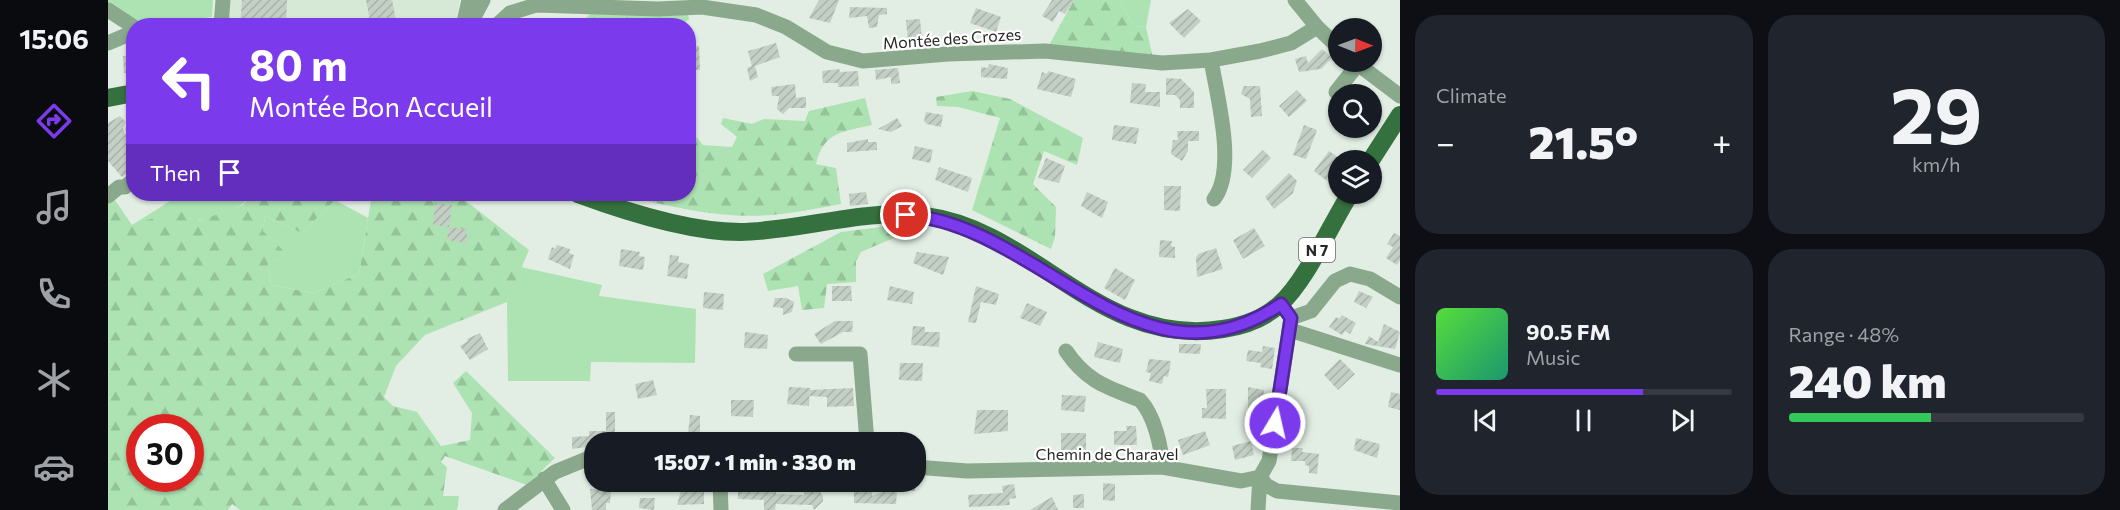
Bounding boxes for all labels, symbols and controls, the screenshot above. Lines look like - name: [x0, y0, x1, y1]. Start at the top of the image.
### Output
- north arrow: [1328, 18, 1382, 72]
- map controls: [1328, 18, 1382, 204]
- text: 15:06: [19, 22, 89, 55]
- street label: Montée des Crozes: [882, 24, 1022, 52]
- text: 80 m: [249, 38, 348, 90]
- icon: left: [150, 42, 228, 120]
- text: 29: [1890, 65, 1982, 160]
- text: Climate: [1436, 83, 1506, 107]
- button: search: [1328, 84, 1382, 138]
- text: Montée Bon Accueil: [249, 90, 493, 123]
- icon: directions: [33, 100, 75, 142]
- text: 21.5°: [1529, 113, 1638, 168]
- text: −: [1436, 121, 1455, 162]
- text: +: [1712, 121, 1732, 162]
- button: layers: [1328, 150, 1382, 204]
- text: km/h: [1912, 152, 1961, 176]
- icon: arrive: [213, 156, 246, 189]
- text: Then: [150, 159, 201, 186]
- icon: music: [33, 186, 75, 228]
- pin: [880, 189, 931, 240]
- icon: arrive: [889, 198, 922, 231]
- road number: N 7: [1299, 238, 1335, 262]
- icon: phone: [33, 273, 75, 315]
- text: 90.5 FM: [1526, 318, 1611, 345]
- text: Range · 48%: [1789, 322, 1899, 346]
- text: Music: [1526, 345, 1580, 369]
- text: 240 km: [1789, 352, 1947, 407]
- icon: climate: [33, 359, 75, 401]
- position arrow: [1243, 391, 1307, 455]
- icon: previous: [1469, 404, 1502, 437]
- icon: pause: [1567, 404, 1600, 437]
- icon: next: [1666, 404, 1699, 437]
- speed limit sign: 30: [126, 414, 204, 492]
- street label: Chemin de Charavel: [1036, 444, 1178, 463]
- icon: car: [33, 446, 75, 488]
- text: 15:07 · 1 min · 330 m: [654, 448, 856, 475]

